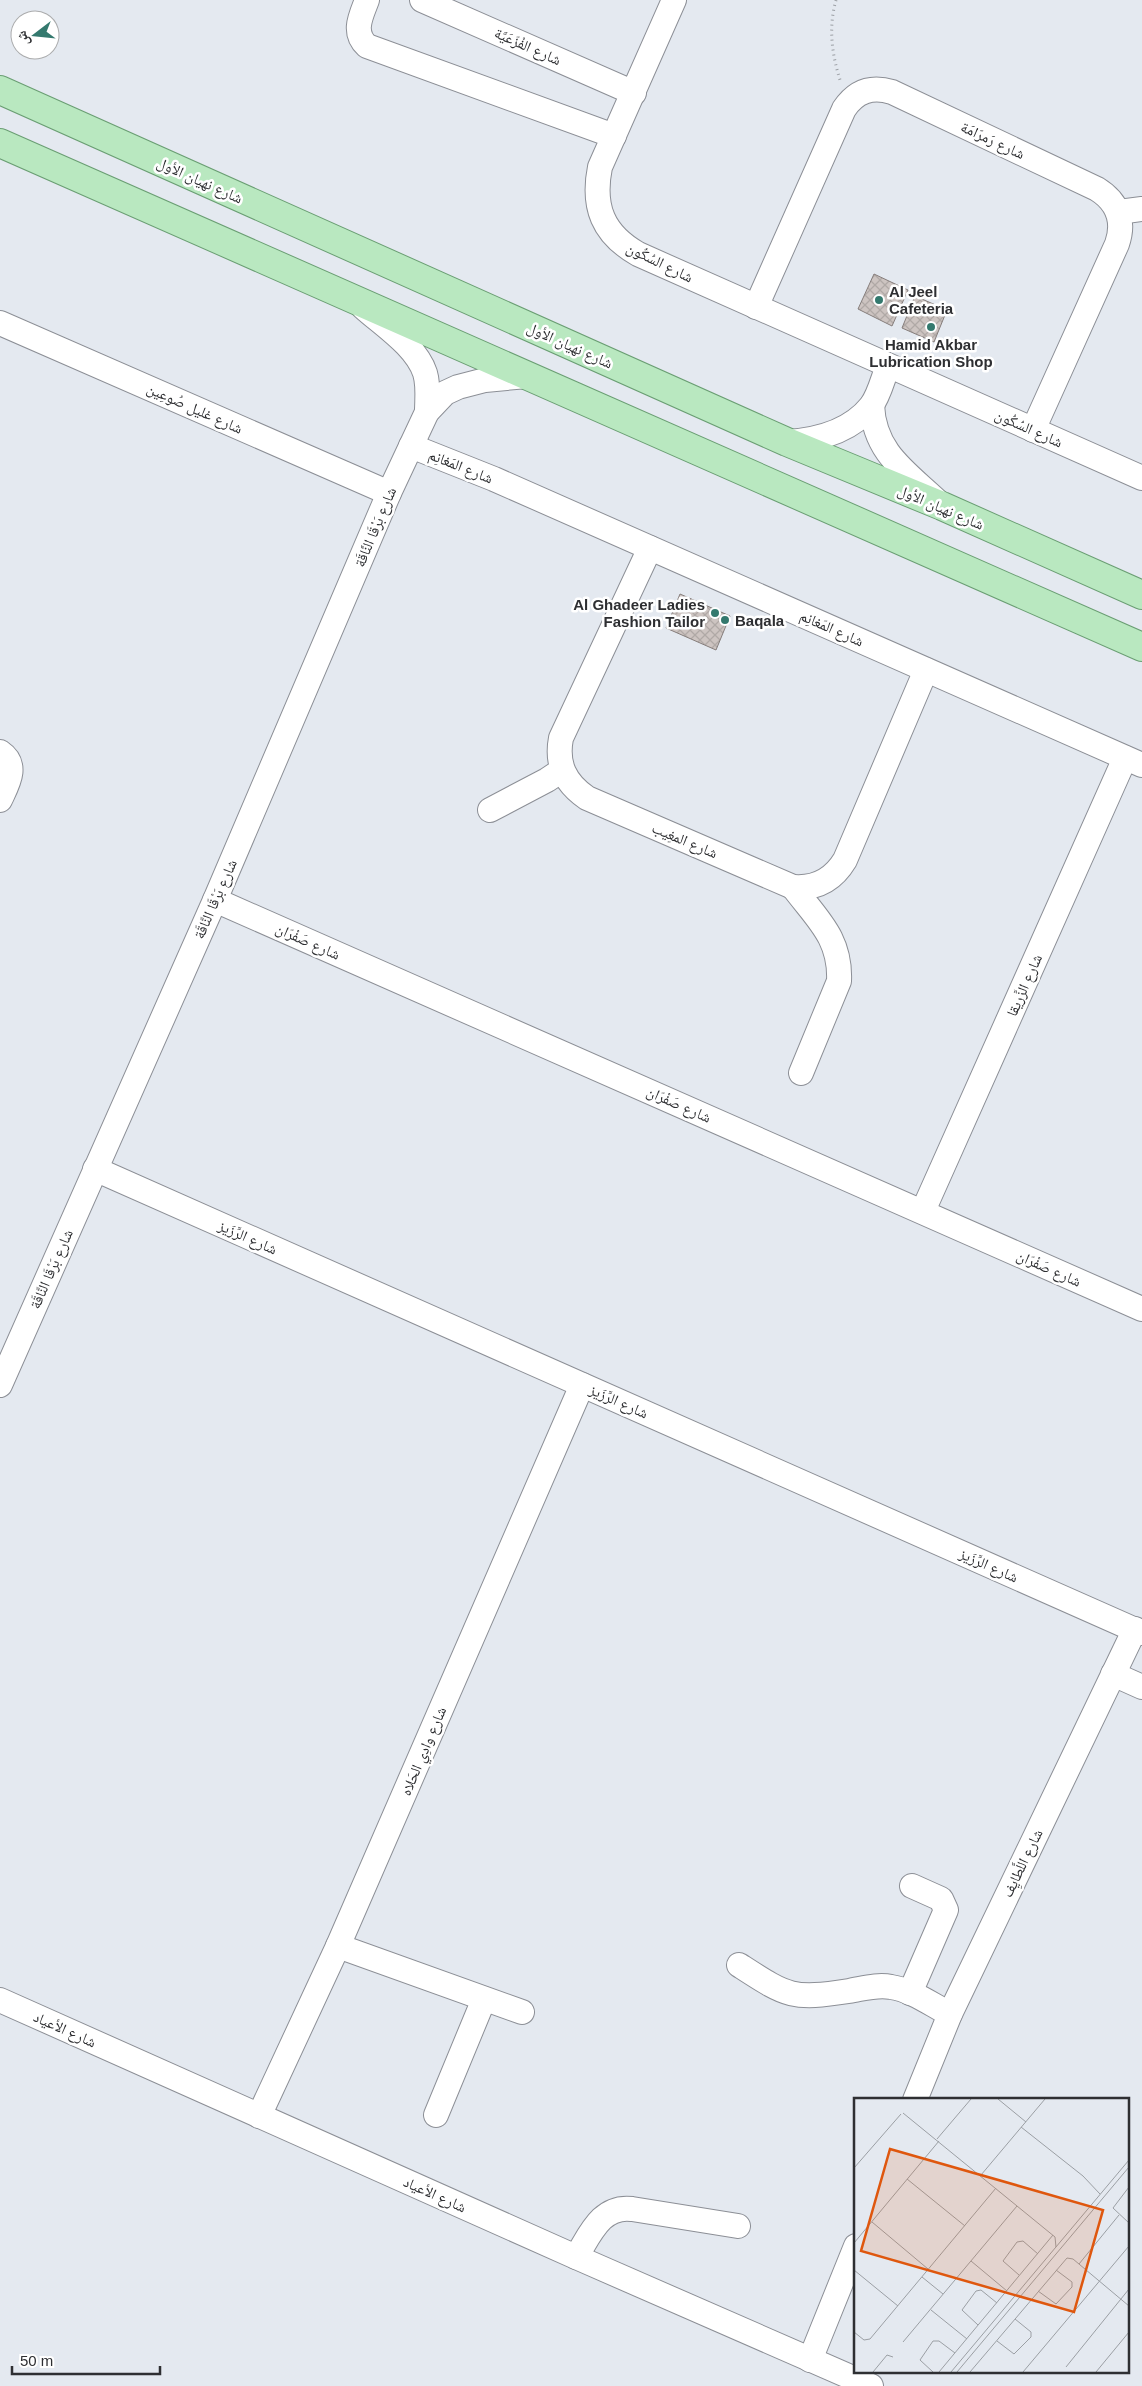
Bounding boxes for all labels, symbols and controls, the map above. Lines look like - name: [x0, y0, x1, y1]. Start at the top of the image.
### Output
- north arrow: [10, 10, 60, 60]
- street label: شارع الفْزَعَيَّة: [491, 24, 564, 70]
- text: ش: [13, 29, 33, 48]
- street label: شارع رَمرَامَة: [957, 118, 1028, 164]
- street label: شارع نهيان الأول: [154, 154, 246, 208]
- street label: شارع السُكُون: [623, 239, 696, 287]
- place label: Al Jeel Cafeteria: [889, 283, 954, 317]
- marker: Al Jeel Cafeteria: [873, 294, 885, 306]
- street label: شارع نهيان الأول: [524, 319, 616, 373]
- marker: Hamid Akbar Lubrication Shop: [925, 321, 937, 333]
- place label: Hamid Akbar Lubrication Shop: [869, 336, 993, 370]
- street label: شارع غليل صُوعِين: [144, 379, 246, 439]
- street label: شارع السُكُون: [992, 406, 1065, 452]
- street label: شارع المَغانِم: [426, 445, 496, 488]
- street label: شارع نهيان الأول: [895, 481, 987, 535]
- street label: شارع بَرْقَا النَّاقَة: [351, 484, 401, 570]
- place label: Al Ghadeer Ladies Fashion Tailor: [573, 596, 705, 630]
- street label: شارع المَغانِم: [797, 606, 866, 651]
- marker: Al Ghadeer Ladies Fashion Tailor: [709, 607, 721, 619]
- place label: Baqala: [735, 612, 785, 629]
- marker: Baqala: [719, 614, 731, 626]
- street label: شارع المغِيب: [649, 819, 720, 863]
- street label: شارع بَرْقَا النَّاقَة: [190, 857, 242, 942]
- street label: شارع صَفْرَان: [272, 919, 343, 965]
- street label: شارع الزِّريقا: [1003, 951, 1047, 1019]
- street label: شارع صَفْرَان: [643, 1082, 714, 1128]
- street label: شارع الرِّزَيز: [214, 1216, 280, 1259]
- street label: شارع بَرْقَا النَّاقَة: [26, 1227, 78, 1312]
- street label: شارع صَفْرَان: [1013, 1246, 1084, 1292]
- street label: شارع الرِّزَيز: [585, 1380, 651, 1423]
- street label: شارع الرِّزَيز: [955, 1544, 1021, 1587]
- street label: شارع وادِي الحَلاه: [397, 1704, 453, 1800]
- street label: شارع اللَّطايِف: [997, 1825, 1048, 1901]
- street label: شارع الأعياد: [30, 2008, 99, 2052]
- inset map: [854, 2098, 1130, 2374]
- street label: شارع الأعياد: [400, 2173, 469, 2217]
- scale bar: [12, 2344, 160, 2376]
- text: 50 m: [20, 2352, 53, 2369]

